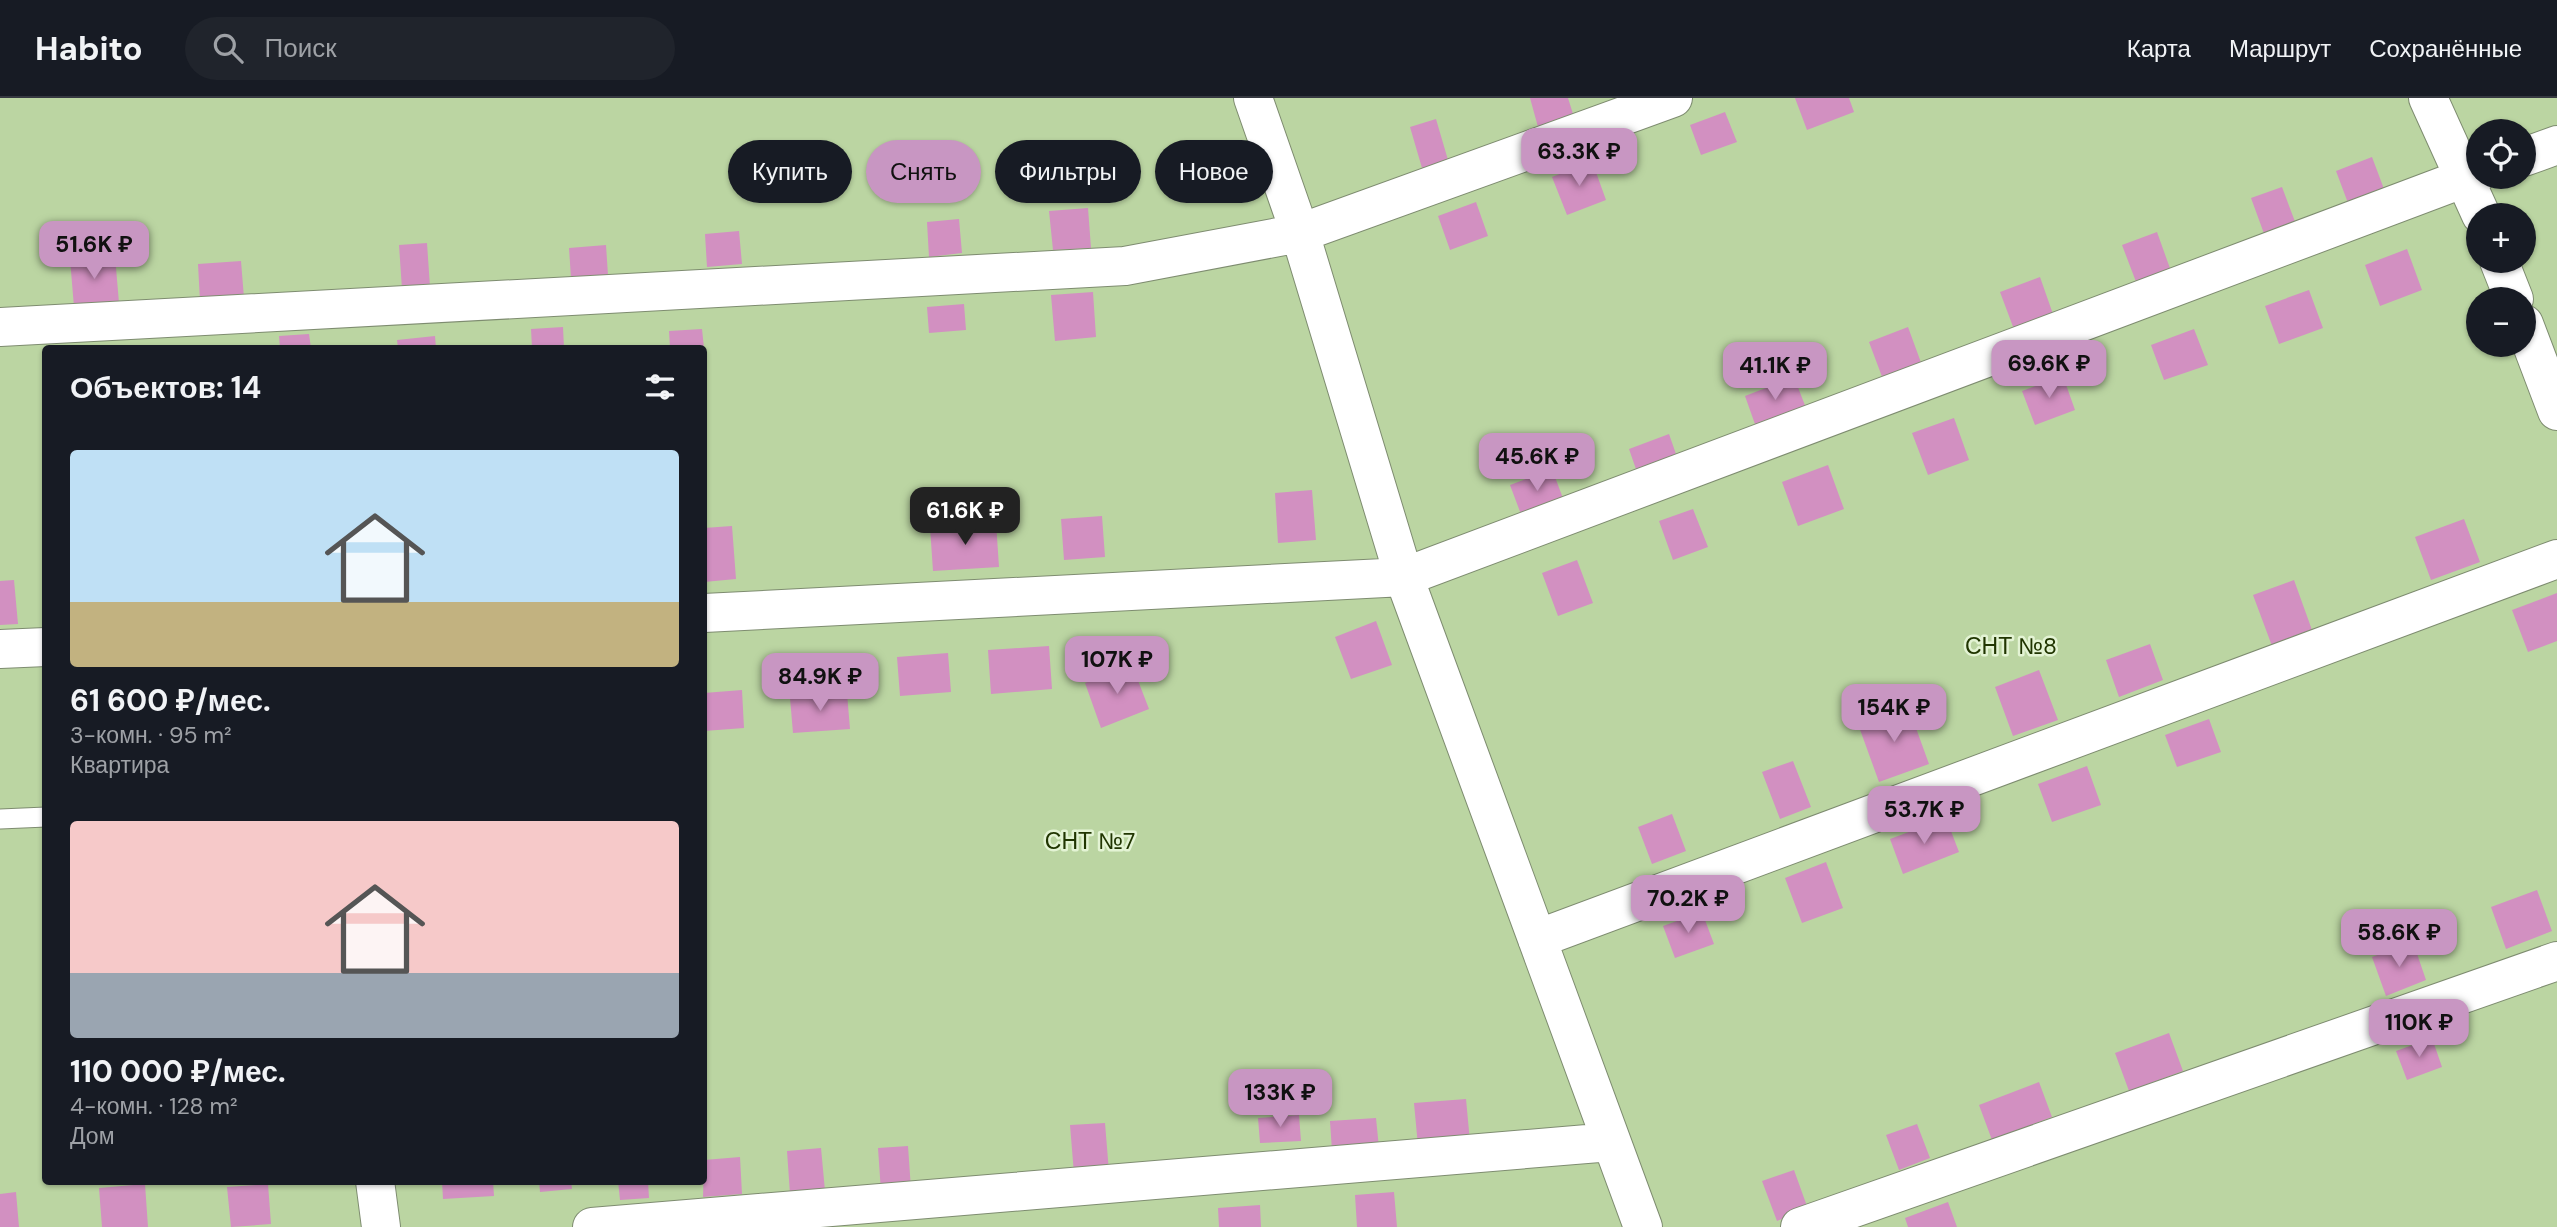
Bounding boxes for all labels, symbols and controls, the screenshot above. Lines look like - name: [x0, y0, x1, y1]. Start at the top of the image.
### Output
- search box: [185, 17, 675, 80]
- text: Habito: [35, 27, 143, 70]
- icon: search: [209, 29, 247, 67]
- text: Поиск: [265, 31, 337, 65]
- text: Карта: [2127, 33, 2191, 64]
- text: Маршрут: [2229, 33, 2331, 64]
- text: Сохранённые: [2369, 33, 2522, 64]
- map controls: [2466, 119, 2536, 357]
- button: locate: [2466, 119, 2536, 189]
- pin: 63.3K ₽: [1514, 129, 1644, 188]
- text: 63.3K ₽: [1537, 136, 1621, 166]
- chip: Купить: [728, 140, 852, 203]
- chip: Снять: [866, 140, 981, 203]
- chip: Фильтры: [995, 140, 1141, 203]
- chip: Новое: [1155, 140, 1273, 203]
- button: +: [2466, 203, 2536, 273]
- pin: 51.6K ₽: [29, 222, 159, 281]
- text: 51.6K ₽: [55, 229, 133, 259]
- button: −: [2466, 287, 2536, 357]
- pin: 69.6K ₽: [1984, 341, 2114, 400]
- pin: 41.1K ₽: [1710, 342, 1840, 402]
- text: 69.6K ₽: [2007, 348, 2091, 378]
- text: 41.1K ₽: [1739, 350, 1811, 380]
- text: Объектов: 14: [70, 368, 261, 407]
- icon: filters: [641, 368, 679, 406]
- pin: 45.6K ₽: [1472, 434, 1602, 493]
- text: 45.6K ₽: [1495, 441, 1579, 471]
- pin: 61.6K ₽: [900, 488, 1030, 547]
- icon: home: [312, 495, 438, 621]
- text: 61.6K ₽: [926, 495, 1004, 525]
- park label: СНТ №8: [1965, 631, 2057, 661]
- pin: 107K ₽: [1060, 636, 1174, 696]
- text: 107K ₽: [1081, 644, 1153, 674]
- pin: 84.9K ₽: [755, 654, 885, 713]
- text: 84.9K ₽: [778, 661, 862, 691]
- text: 61 600 ₽/мес.: [70, 681, 270, 720]
- pin: 154K ₽: [1837, 684, 1951, 744]
- text: 154K ₽: [1857, 692, 1931, 722]
- text: 3-комн. · 95 m²: [70, 720, 232, 750]
- text: Квартира: [70, 750, 169, 780]
- pin: 53.7K ₽: [1859, 786, 1989, 846]
- text: 53.7K ₽: [1883, 794, 1965, 824]
- park label: СНТ №7: [1045, 826, 1135, 856]
- icon: home: [312, 866, 438, 992]
- pin: 70.2K ₽: [1623, 876, 1753, 935]
- text: 70.2K ₽: [1647, 883, 1729, 913]
- pin: 58.6K ₽: [2334, 910, 2464, 969]
- text: 58.6K ₽: [2357, 917, 2441, 947]
- pin: 110K ₽: [2362, 1000, 2476, 1059]
- text: 110K ₽: [2385, 1007, 2453, 1037]
- text: 110 000 ₽/мес.: [70, 1052, 286, 1091]
- pin: 133K ₽: [1223, 1070, 1337, 1129]
- text: 133K ₽: [1244, 1077, 1316, 1107]
- text: 4-комн. · 128 m²: [70, 1091, 238, 1121]
- text: Дом: [70, 1121, 114, 1151]

